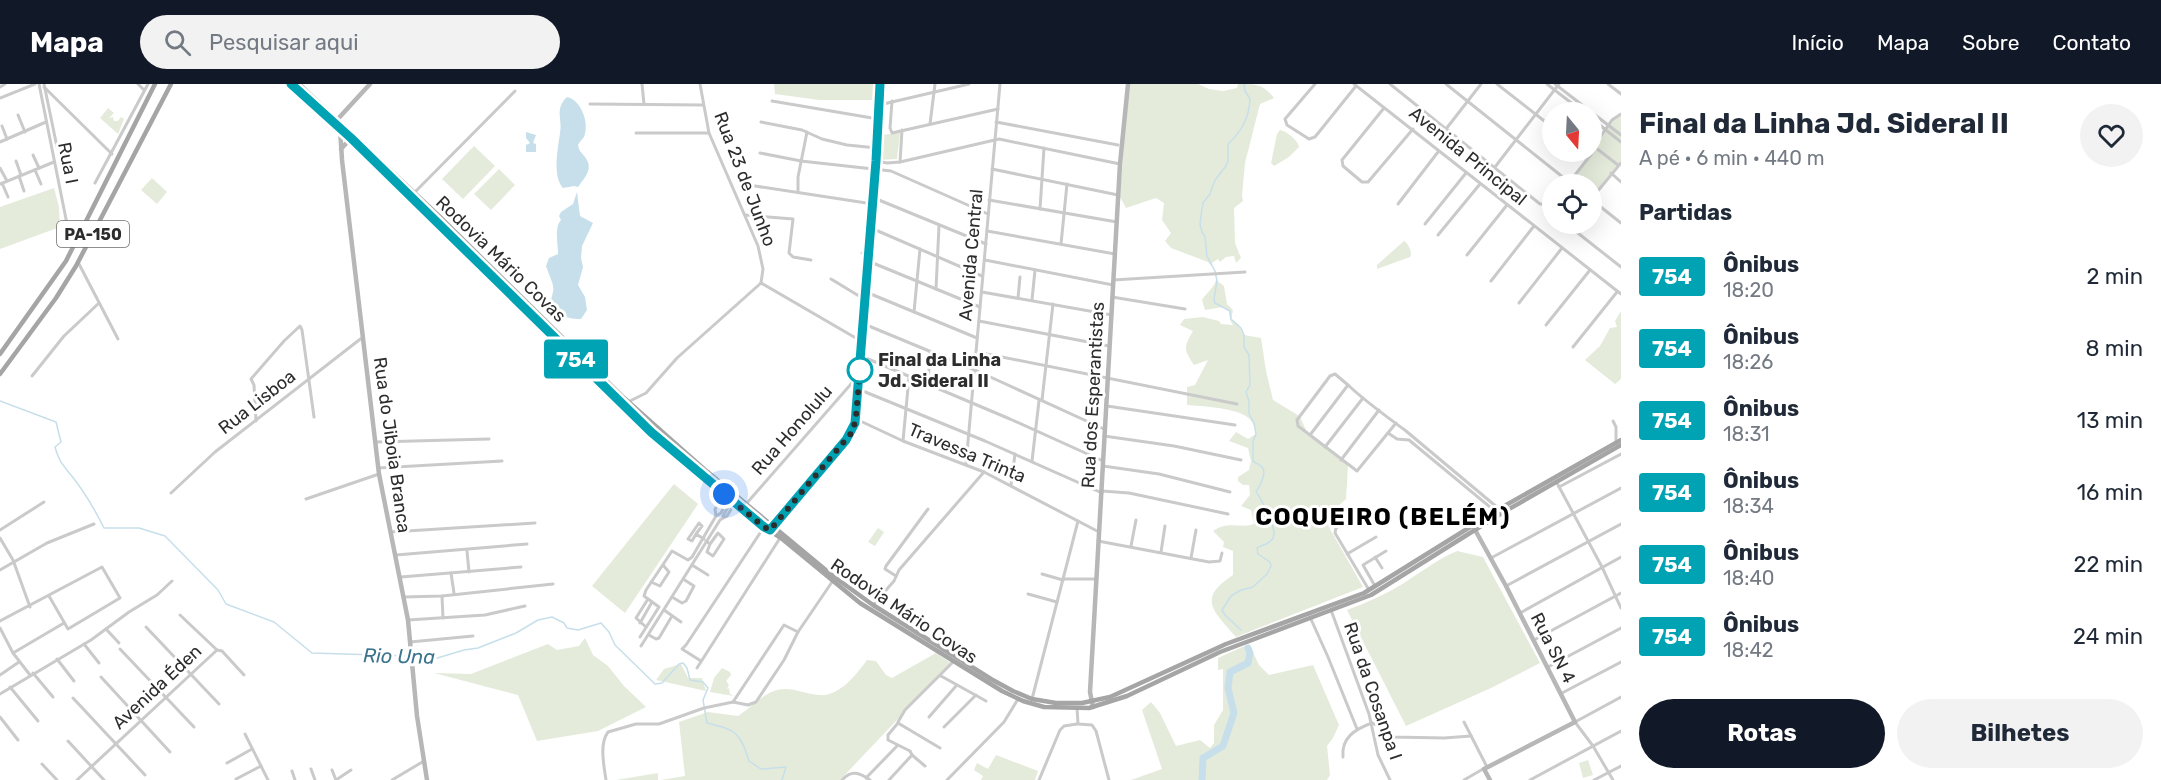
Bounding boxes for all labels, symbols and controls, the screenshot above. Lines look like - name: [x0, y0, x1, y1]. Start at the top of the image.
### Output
- search box: [140, 15, 560, 69]
- text: Mapa: [30, 26, 104, 59]
- icon: search: [161, 26, 194, 59]
- text: Pesquisar aqui: [209, 29, 359, 56]
- text: Início: [1792, 30, 1844, 55]
- text: Mapa: [1877, 30, 1929, 55]
- text: Sobre: [1962, 30, 2019, 55]
- text: Contato: [2052, 30, 2131, 55]
- street label: Avenida Principal: [1405, 102, 1531, 210]
- north arrow: [1542, 102, 1602, 162]
- map controls: [1542, 102, 1602, 234]
- button: heart: [2080, 104, 2143, 167]
- text: Final da Linha Jd. Sideral II: [1639, 107, 2009, 140]
- street label: Rua 23 de Junho: [709, 109, 781, 249]
- street label: Rua I: [53, 140, 83, 186]
- text: A pé · 6 min · 440 m: [1639, 146, 1825, 170]
- button: locate: [1542, 174, 1602, 234]
- street label: Avenida Central: [954, 188, 988, 322]
- street label: Rodovia Mário Covas: [431, 191, 571, 327]
- text: Partidas: [1639, 199, 1732, 226]
- road number: PA-150: [57, 221, 129, 247]
- text: Ônibus: [1723, 251, 1799, 278]
- text: 2 min: [2086, 263, 2143, 290]
- text: 754: [1652, 264, 1692, 289]
- text: 18:20: [1723, 278, 1774, 302]
- street label: Rua dos Esperantistas: [1077, 301, 1109, 489]
- text: Ônibus: [1723, 323, 1799, 350]
- text: 8 min: [2085, 335, 2143, 362]
- text: 754: [1652, 336, 1692, 361]
- line badge: 754: [542, 340, 610, 378]
- text: 754: [556, 347, 596, 372]
- place label: Final da Linha Jd. Sideral II: [878, 349, 1001, 392]
- text: 18:26: [1723, 350, 1773, 374]
- street label: Rua do Jiboia Branca: [369, 356, 415, 534]
- marker: Final da Linha Jd. Sideral II: [847, 357, 873, 383]
- street label: Rua Lisboa: [214, 365, 300, 439]
- street label: Rua Honolulu: [747, 381, 837, 479]
- text: Ônibus: [1723, 395, 1799, 422]
- text: 13 min: [2077, 407, 2143, 434]
- text: 754: [1652, 408, 1692, 433]
- street label: Travessa Trinta: [905, 418, 1029, 488]
- text: 18:31: [1723, 422, 1770, 446]
- text: Ônibus: [1723, 467, 1799, 494]
- your location: [709, 479, 739, 509]
- text: 16 min: [2077, 479, 2143, 506]
- text: 754: [1652, 480, 1692, 505]
- text: 18:34: [1723, 494, 1774, 518]
- district label: COQUEIRO (BELÉM): [1255, 503, 1511, 531]
- text: Ônibus: [1723, 539, 1799, 566]
- text: 22 min: [2074, 551, 2143, 578]
- text: 754: [1652, 552, 1692, 577]
- street label: Rodovia Mário Covas: [826, 554, 982, 668]
- text: 18:40: [1723, 566, 1775, 590]
- street label: Rua SN 4: [1526, 609, 1580, 687]
- text: Ônibus: [1723, 611, 1799, 638]
- street label: Rua da Cosanpa I: [1339, 619, 1407, 763]
- text: 24 min: [2073, 623, 2143, 650]
- text: 754: [1652, 624, 1692, 649]
- text: 18:42: [1723, 638, 1774, 662]
- street label: Avenida Éden: [108, 640, 206, 734]
- water label: Rio Una: [363, 643, 436, 669]
- button: Rotas: [1639, 699, 1885, 768]
- button: Bilhetes: [1897, 699, 2143, 768]

